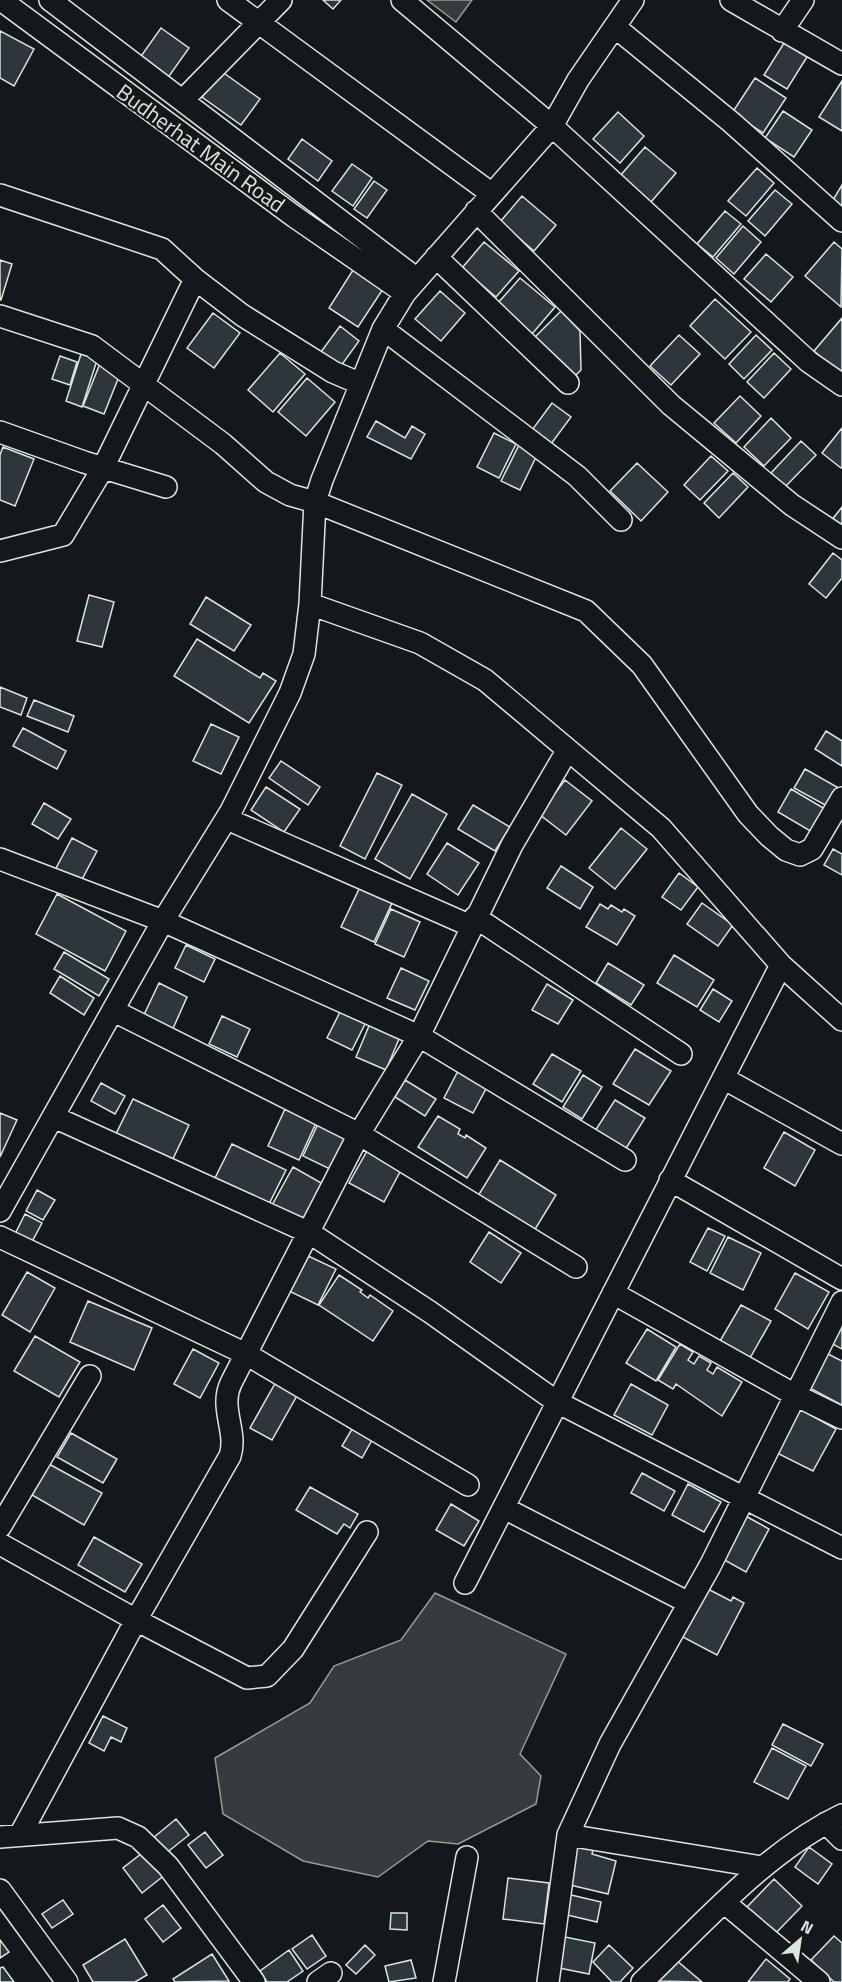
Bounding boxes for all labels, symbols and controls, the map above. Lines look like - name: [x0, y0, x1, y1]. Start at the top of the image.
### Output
- street label: Budherhat Main Road: [110, 75, 292, 221]
- north arrow: [770, 1910, 830, 1970]
- text: N: [797, 1914, 818, 1940]

